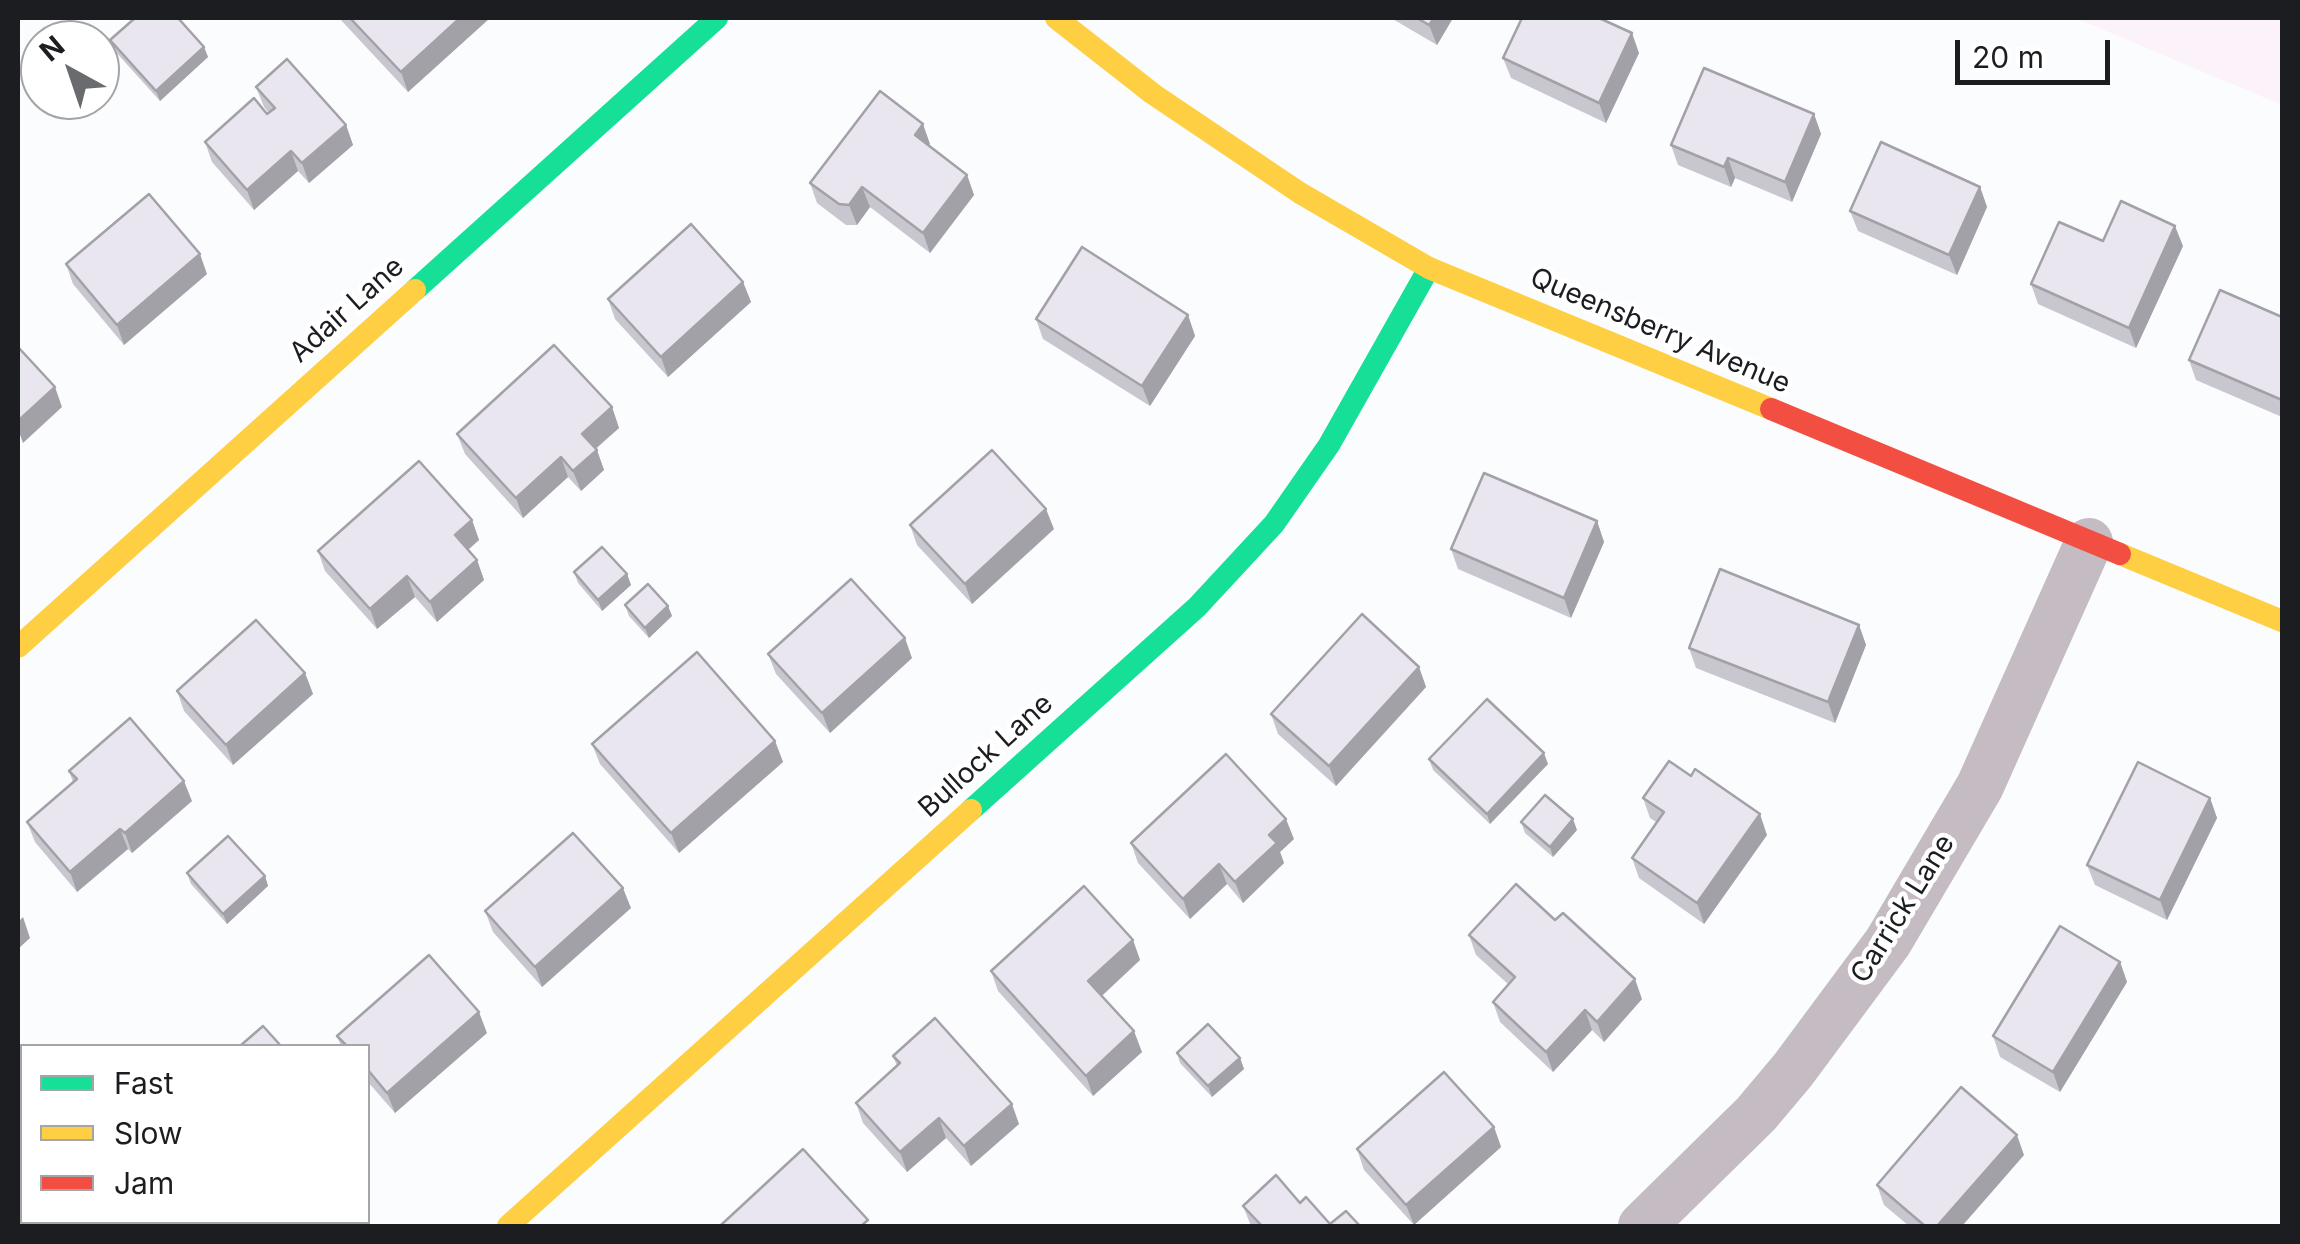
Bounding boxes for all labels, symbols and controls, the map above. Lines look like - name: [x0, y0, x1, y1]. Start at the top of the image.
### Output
- north arrow: [20, 20, 120, 120]
- scale bar: [1960, 20, 2115, 82]
- text: N: [33, 29, 71, 68]
- text: 20 m: [1972, 39, 2044, 75]
- street label: Adair Lane: [283, 250, 411, 370]
- street label: Queensberry Avenue: [1525, 261, 1795, 401]
- street label: Bullock Lane: [912, 687, 1060, 825]
- street label: Carrick Lane: [1844, 829, 1962, 989]
- legend: [20, 1044, 370, 1224]
- text: Fast: [114, 1065, 173, 1101]
- text: Slow: [114, 1115, 183, 1151]
- text: Jam: [114, 1165, 174, 1201]

